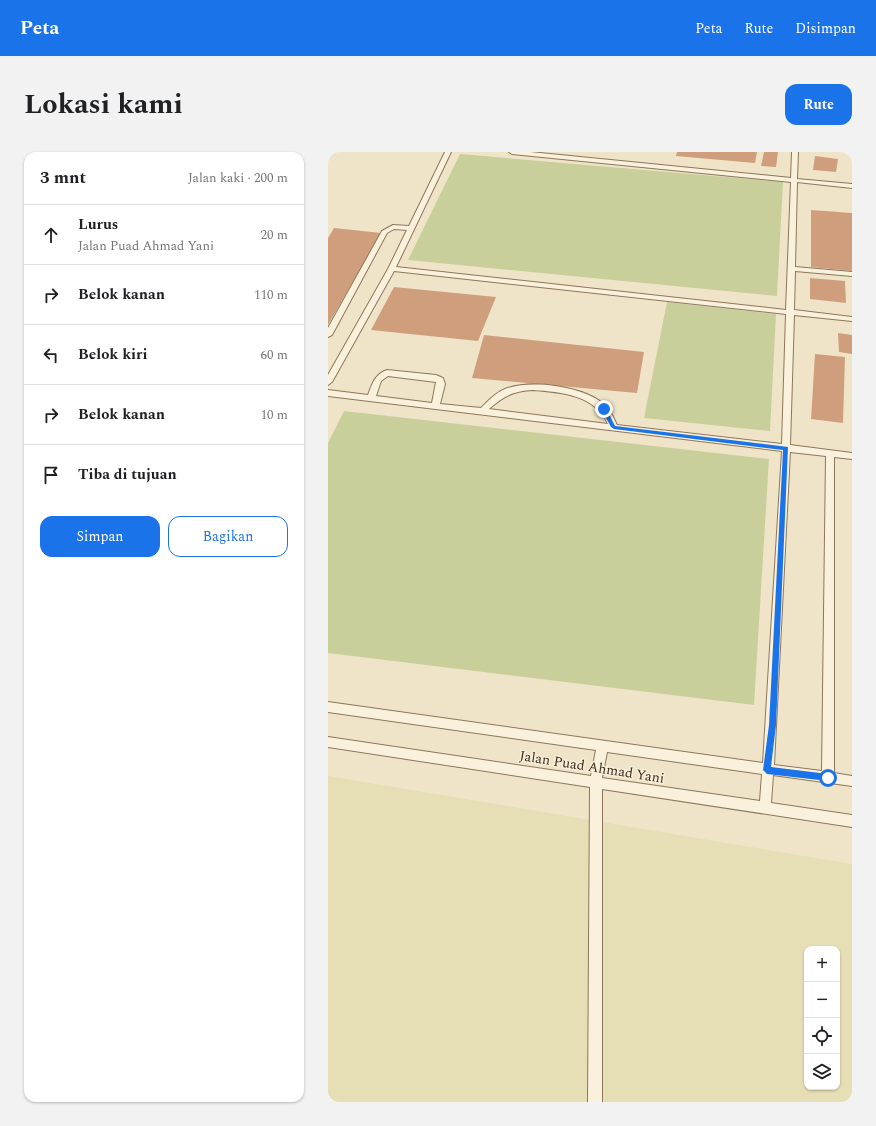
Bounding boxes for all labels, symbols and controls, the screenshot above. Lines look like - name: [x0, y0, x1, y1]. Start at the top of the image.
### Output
- text: Peta: [20, 14, 59, 43]
- text: Peta: [695, 18, 722, 39]
- text: Rute: [744, 18, 773, 39]
- text: Disimpan: [795, 18, 856, 39]
- text: Lokasi kami: [24, 83, 183, 126]
- button: Rute: [785, 84, 852, 125]
- text: 3 mnt: [40, 165, 86, 191]
- text: Jalan kaki · 200 m: [188, 168, 288, 188]
- text: Lurus: [78, 213, 118, 236]
- icon: ahead: [40, 224, 62, 246]
- text: 20 m: [261, 225, 288, 245]
- text: Jalan Puad Ahmad Yani: [78, 236, 214, 256]
- text: Belok kanan: [78, 283, 165, 306]
- icon: right: [40, 284, 62, 306]
- text: 110 m: [254, 285, 288, 305]
- text: Belok kiri: [78, 343, 147, 366]
- icon: left: [40, 344, 62, 366]
- text: 60 m: [261, 345, 288, 365]
- route end: [595, 400, 613, 418]
- text: Belok kanan: [78, 403, 165, 426]
- icon: right: [40, 404, 62, 426]
- text: 10 m: [261, 405, 288, 425]
- text: Tiba di tujuan: [78, 463, 177, 486]
- icon: arrive: [40, 464, 62, 486]
- button: Simpan: [40, 516, 160, 557]
- button: Bagikan: [168, 516, 288, 557]
- street label: Jalan Puad Ahmad Yani: [518, 745, 666, 789]
- route start: [819, 769, 837, 787]
- map controls: [804, 946, 840, 1090]
- button: +: [804, 946, 840, 982]
- button: −: [804, 982, 840, 1018]
- button: locate: [804, 1018, 840, 1054]
- button: layers: [804, 1054, 840, 1090]

